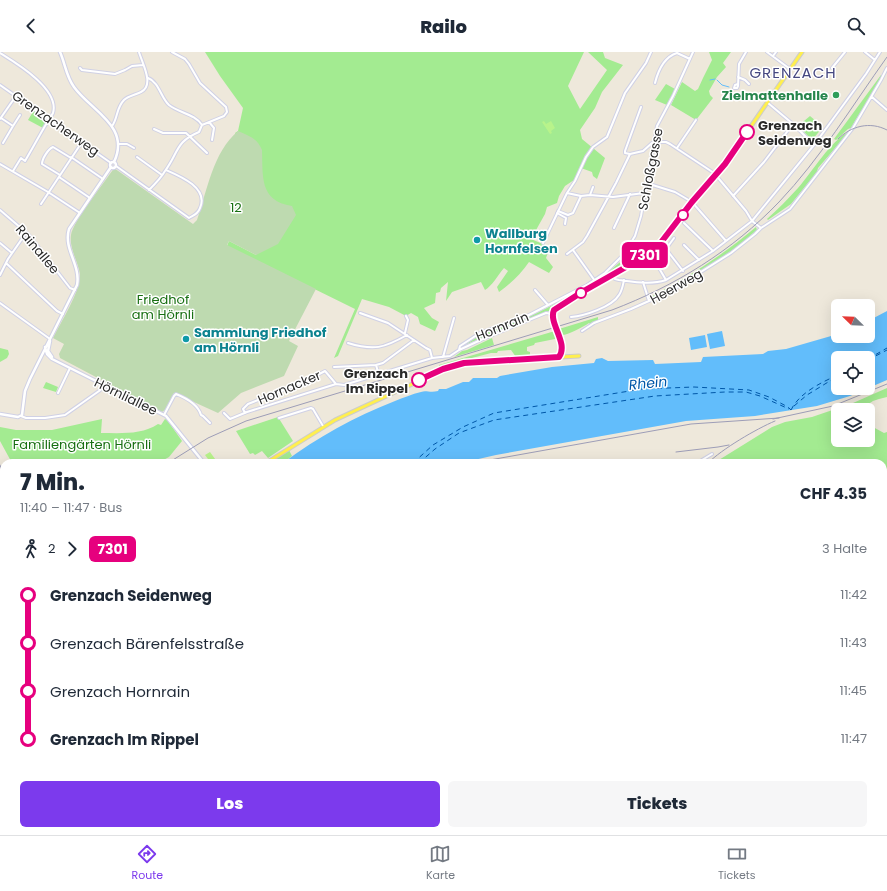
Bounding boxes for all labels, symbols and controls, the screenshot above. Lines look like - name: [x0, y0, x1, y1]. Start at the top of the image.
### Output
- text: Railo: [420, 14, 467, 39]
- icon: back: [20, 15, 42, 37]
- icon: search: [845, 15, 867, 37]
- district label: GRENZACH: [749, 62, 837, 83]
- street label: Grenzacherweg: [8, 86, 103, 161]
- place label: Zielmattenhalle: [721, 86, 828, 105]
- marker: Zielmattenhalle: [831, 90, 841, 100]
- place label: Grenzach Seidenweg: [758, 116, 832, 150]
- marker: Grenzach Seidenweg: [739, 124, 755, 140]
- street label: Schloßgasse: [633, 126, 668, 212]
- park label: 12: [230, 198, 242, 217]
- unlabelled marker: [677, 209, 689, 221]
- street label: Rainallee: [11, 220, 64, 278]
- place label: Wallburg Hornfelsen: [485, 224, 558, 258]
- marker: Wallburg Hornfelsen: [472, 235, 482, 245]
- line badge: 7301: [617, 242, 673, 268]
- text: 7301: [630, 245, 660, 265]
- street label: Heerweg: [646, 264, 706, 309]
- unlabelled marker: [575, 287, 587, 299]
- park label: Friedhof am Hörnli: [132, 290, 194, 324]
- north arrow: [831, 299, 875, 343]
- map controls: [831, 299, 875, 447]
- street label: Hornrain: [473, 307, 532, 346]
- place label: Sammlung Friedhof am Hörnli: [194, 323, 327, 357]
- marker: Sammlung Friedhof am Hörnli: [181, 334, 191, 344]
- button: locate: [831, 351, 875, 395]
- place label: Grenzach Im Rippel: [344, 364, 408, 398]
- street label: Hornacker: [255, 366, 324, 409]
- water label: Rhein: [628, 371, 668, 395]
- marker: Grenzach Im Rippel: [411, 372, 427, 388]
- street label: Hörnliallee: [91, 373, 161, 420]
- button: layers: [831, 403, 875, 447]
- park label: Familiengärten Hörnli: [13, 435, 151, 454]
- text: 7 Min.: [20, 467, 85, 498]
- text: CHF 4.35: [800, 483, 867, 504]
- text: 11:40 – 11:47 · Bus: [20, 498, 122, 517]
- icon: walk: [20, 538, 42, 560]
- icon: forward: [61, 538, 83, 560]
- text: 2: [48, 539, 55, 558]
- text: 7301: [97, 539, 128, 559]
- text: 3 Halte: [822, 539, 867, 558]
- text: Grenzach Seidenweg: [50, 585, 212, 606]
- text: 11:42: [840, 585, 867, 604]
- text: Grenzach Bärenfelsstraße: [50, 633, 244, 654]
- text: 11:43: [840, 633, 867, 652]
- text: Grenzach Hornrain: [50, 681, 190, 702]
- text: 11:45: [840, 681, 867, 700]
- text: Grenzach Im Rippel: [50, 729, 199, 750]
- text: 11:47: [841, 729, 867, 748]
- button: Los: [20, 781, 440, 827]
- button: Tickets: [448, 781, 867, 827]
- tab: Route: [131, 843, 163, 884]
- tab: Karte: [426, 843, 455, 884]
- tab: Tickets: [718, 843, 756, 884]

